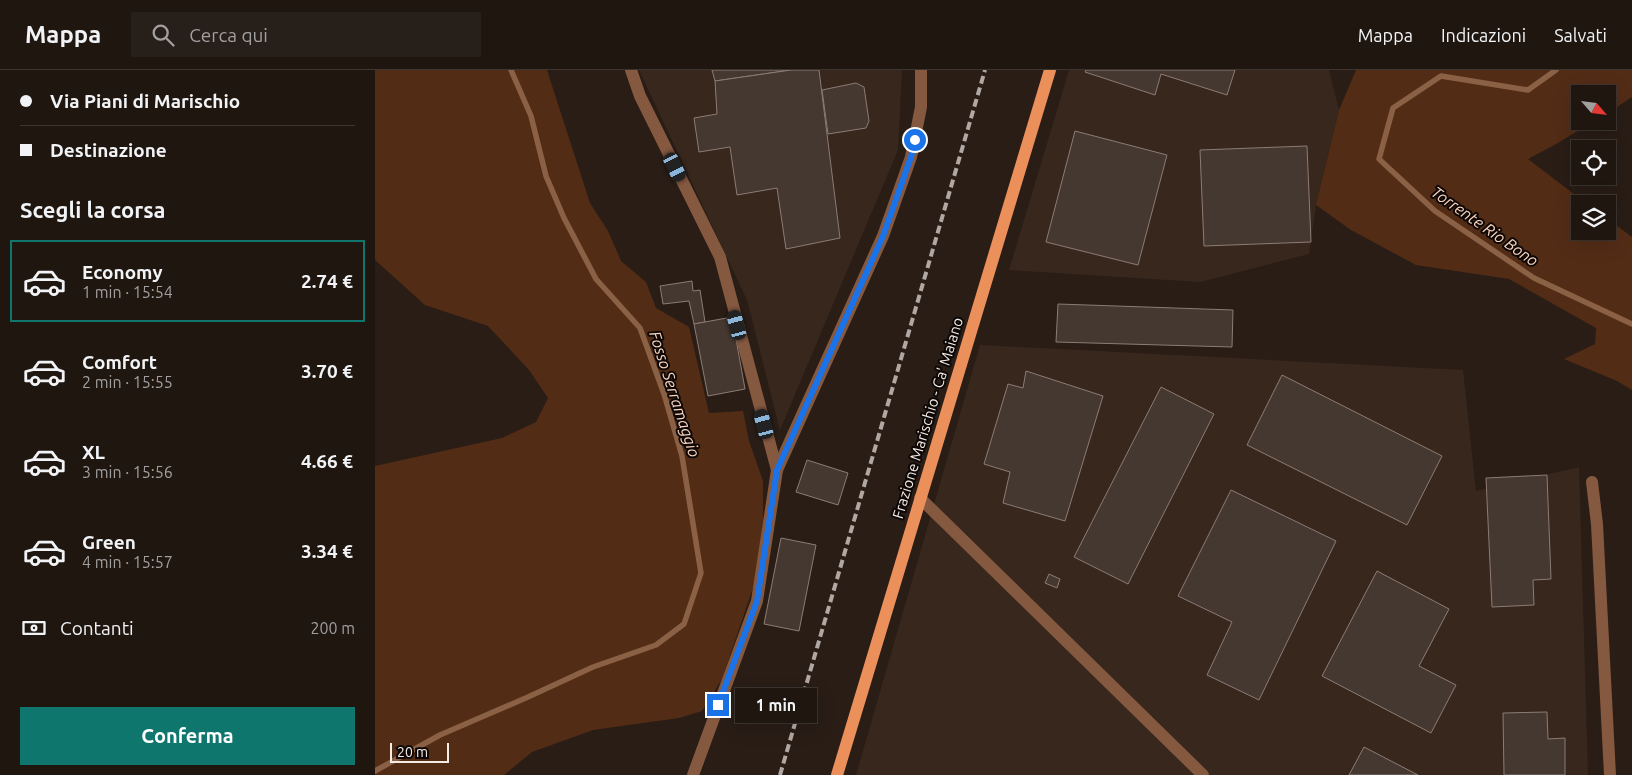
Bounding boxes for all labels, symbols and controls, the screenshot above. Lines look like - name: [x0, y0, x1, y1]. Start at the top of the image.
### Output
- search box: [131, 12, 481, 57]
- text: Mappa: [25, 21, 101, 48]
- icon: search: [149, 21, 177, 49]
- text: Cerca qui: [189, 24, 268, 46]
- text: Mappa: [1358, 25, 1413, 45]
- text: Indicazioni: [1441, 25, 1526, 45]
- text: Salvati: [1554, 25, 1607, 45]
- north arrow: [1571, 85, 1616, 130]
- map controls: [1571, 85, 1616, 240]
- text: Via Piani di Marischio: [50, 90, 240, 112]
- route start: [904, 129, 926, 151]
- text: Destinazione: [50, 139, 167, 161]
- button: locate: [1571, 140, 1616, 185]
- car: [661, 150, 688, 184]
- water label: Torrente Rio Bono: [1428, 183, 1542, 270]
- button: layers: [1571, 195, 1616, 240]
- text: Scegli la corsa: [20, 197, 166, 222]
- icon: car: [22, 259, 67, 304]
- text: Economy: [82, 261, 163, 283]
- text: 2.74 €: [301, 270, 353, 292]
- text: 1 min · 15:54: [82, 283, 173, 301]
- car: [725, 309, 748, 341]
- street label: Frazione Marischio - Ca' Maiano: [889, 315, 966, 521]
- water label: Fosso Serramaggio: [646, 329, 704, 460]
- icon: car: [22, 349, 67, 394]
- text: Comfort: [82, 351, 157, 373]
- text: 3.70 €: [301, 360, 353, 382]
- text: 2 min · 15:55: [82, 373, 173, 391]
- car: [752, 408, 775, 440]
- icon: car: [22, 439, 67, 484]
- text: XL: [82, 441, 105, 463]
- text: 4.66 €: [301, 450, 353, 472]
- text: 3 min · 15:56: [82, 463, 173, 481]
- icon: car: [22, 529, 67, 574]
- text: Green: [82, 531, 136, 553]
- text: 3.34 €: [301, 540, 353, 562]
- text: 4 min · 15:57: [82, 553, 173, 571]
- icon: cash: [20, 614, 48, 642]
- text: Contanti: [60, 617, 134, 639]
- text: 200 m: [310, 619, 355, 637]
- callout: 1 min: [735, 688, 818, 722]
- route end: [707, 694, 729, 716]
- text: 1 min: [756, 696, 796, 714]
- button: Conferma: [20, 707, 355, 765]
- scale bar: [390, 740, 449, 763]
- text: 20 m: [397, 744, 428, 760]

